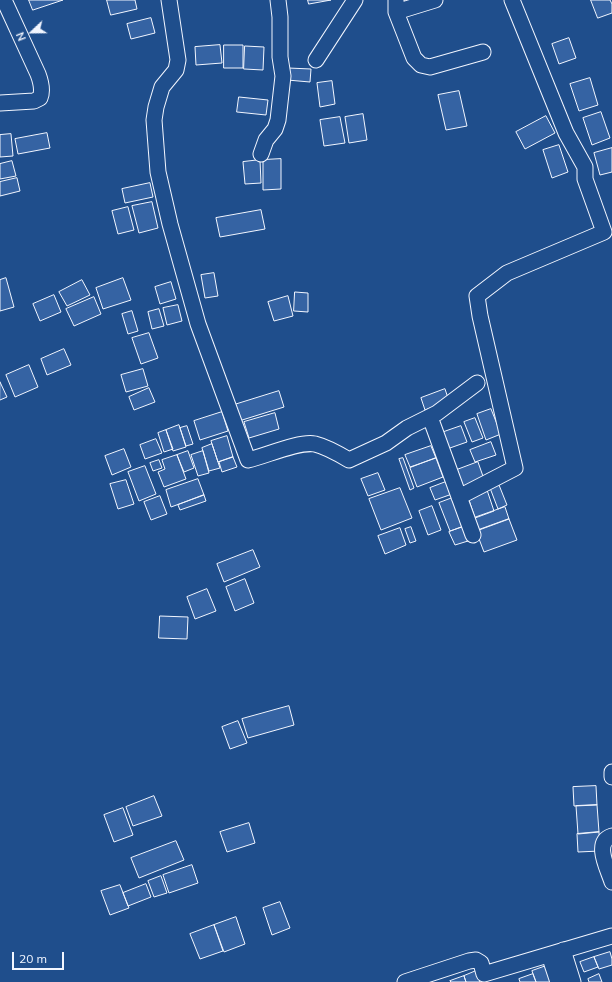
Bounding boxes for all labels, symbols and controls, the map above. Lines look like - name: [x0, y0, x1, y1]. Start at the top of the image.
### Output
- north arrow: [12, 12, 52, 52]
- text: N: [13, 30, 29, 43]
- scale bar: [14, 944, 66, 970]
- text: 20 m: [19, 951, 47, 966]

